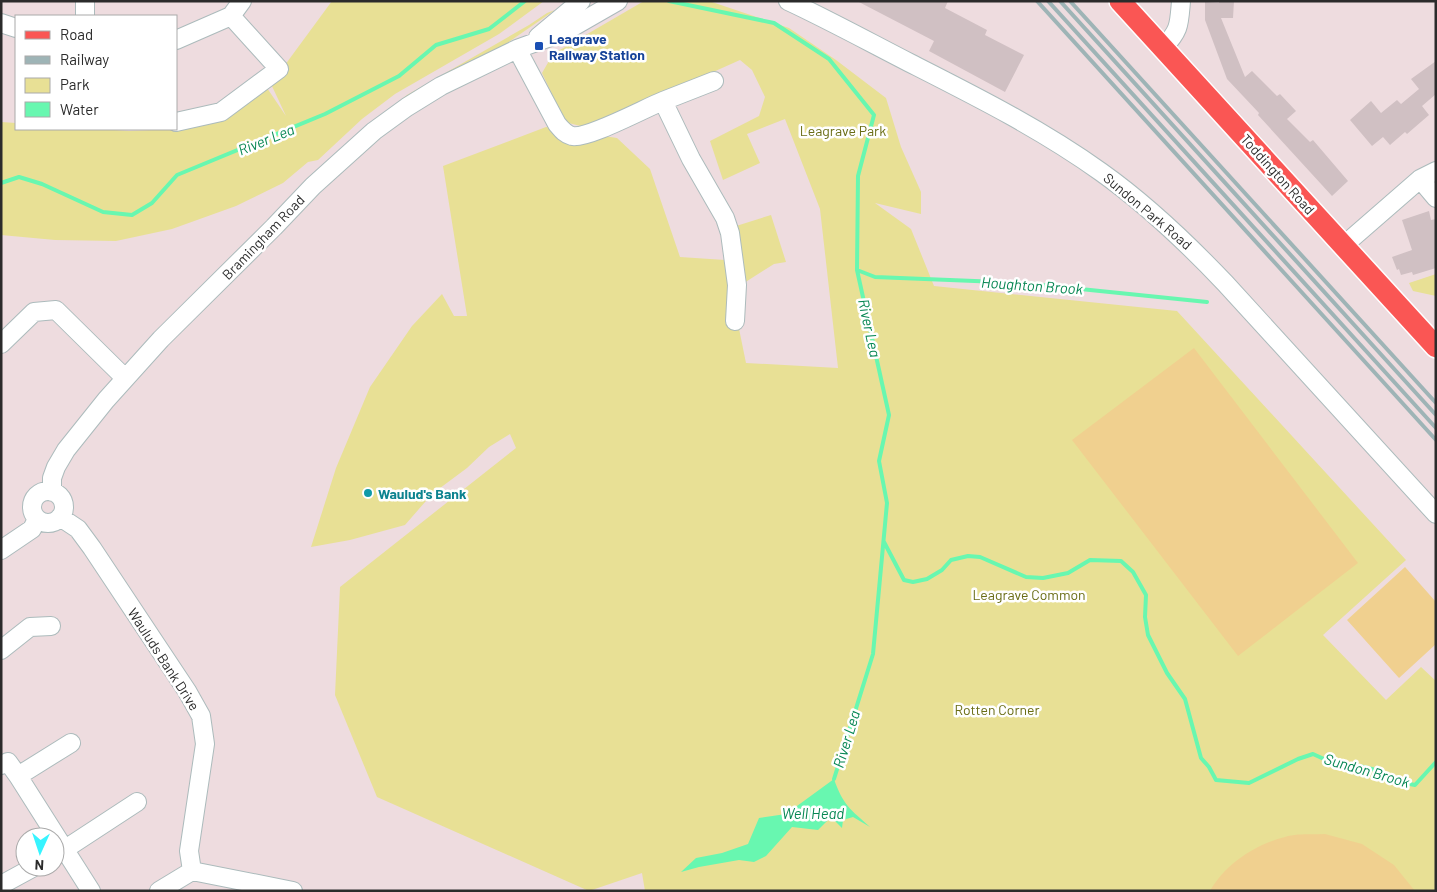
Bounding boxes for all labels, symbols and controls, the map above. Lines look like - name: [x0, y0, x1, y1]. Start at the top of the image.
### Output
- legend: [15, 15, 178, 130]
- text: Road: [60, 25, 93, 43]
- place label: Leagrave Railway Station: [549, 30, 645, 63]
- marker: Leagrave Railway Station: [533, 40, 545, 52]
- text: Railway: [60, 50, 109, 68]
- text: Park: [60, 75, 90, 93]
- text: Water: [60, 100, 99, 118]
- water label: River Lea: [235, 120, 297, 158]
- park label: Leagrave Park: [800, 122, 886, 139]
- street label: Toddington Road: [1237, 130, 1319, 218]
- street label: Sundon Park Road: [1100, 169, 1196, 253]
- street label: Bramingham Road: [218, 191, 308, 283]
- water label: Houghton Brook: [980, 272, 1084, 298]
- water label: River Lea: [855, 297, 885, 359]
- place label: Waulud's Bank: [378, 485, 467, 502]
- marker: Waulud's Bank: [362, 487, 374, 499]
- park label: Leagrave Common: [972, 586, 1086, 603]
- street label: Wauluds Bank Drive: [125, 605, 203, 713]
- park label: Rotten Corner: [954, 701, 1040, 718]
- water label: River Lea: [829, 708, 863, 770]
- water label: Sundon Brook: [1322, 749, 1413, 791]
- water label: Well Head: [782, 804, 844, 822]
- north arrow: [15, 827, 65, 877]
- text: N: [34, 857, 44, 874]

